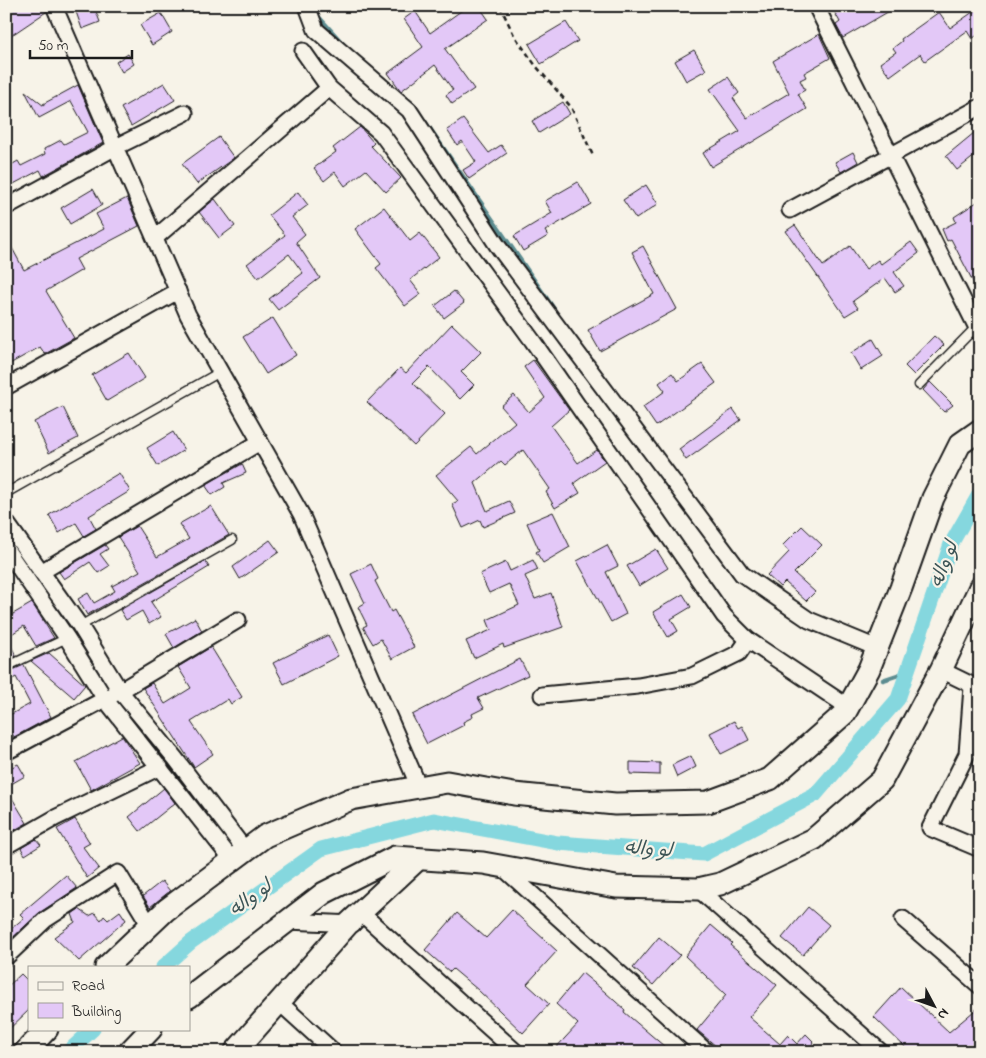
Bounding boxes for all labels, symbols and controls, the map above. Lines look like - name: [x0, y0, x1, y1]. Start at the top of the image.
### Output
- scale bar: [30, 28, 132, 60]
- text: 50 m: [38, 35, 69, 57]
- water label: لو واله: [924, 535, 967, 592]
- water label: لو واله: [623, 835, 675, 865]
- water label: لو واله: [224, 873, 280, 924]
- legend: [28, 966, 190, 1030]
- text: Road: [72, 975, 105, 997]
- north arrow: [908, 980, 958, 1030]
- text: Building: [71, 1001, 121, 1024]
- text: N: [932, 1003, 954, 1024]

